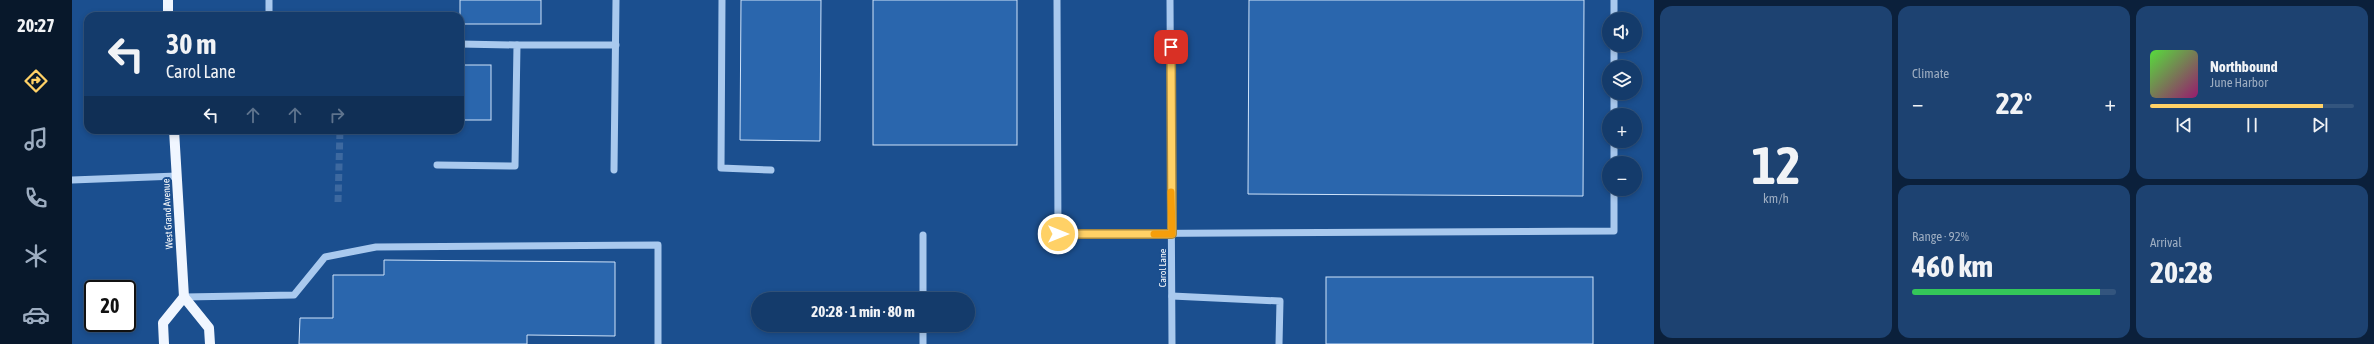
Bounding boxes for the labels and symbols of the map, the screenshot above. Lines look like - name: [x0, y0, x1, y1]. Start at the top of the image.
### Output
- pin: [1154, 30, 1188, 64]
- street label: West Grand Avenue: [160, 178, 175, 250]
- position arrow: [1037, 213, 1079, 255]
- street label: Carol Lane: [1157, 248, 1168, 287]
- speed limit sign: 20: [84, 280, 136, 332]

